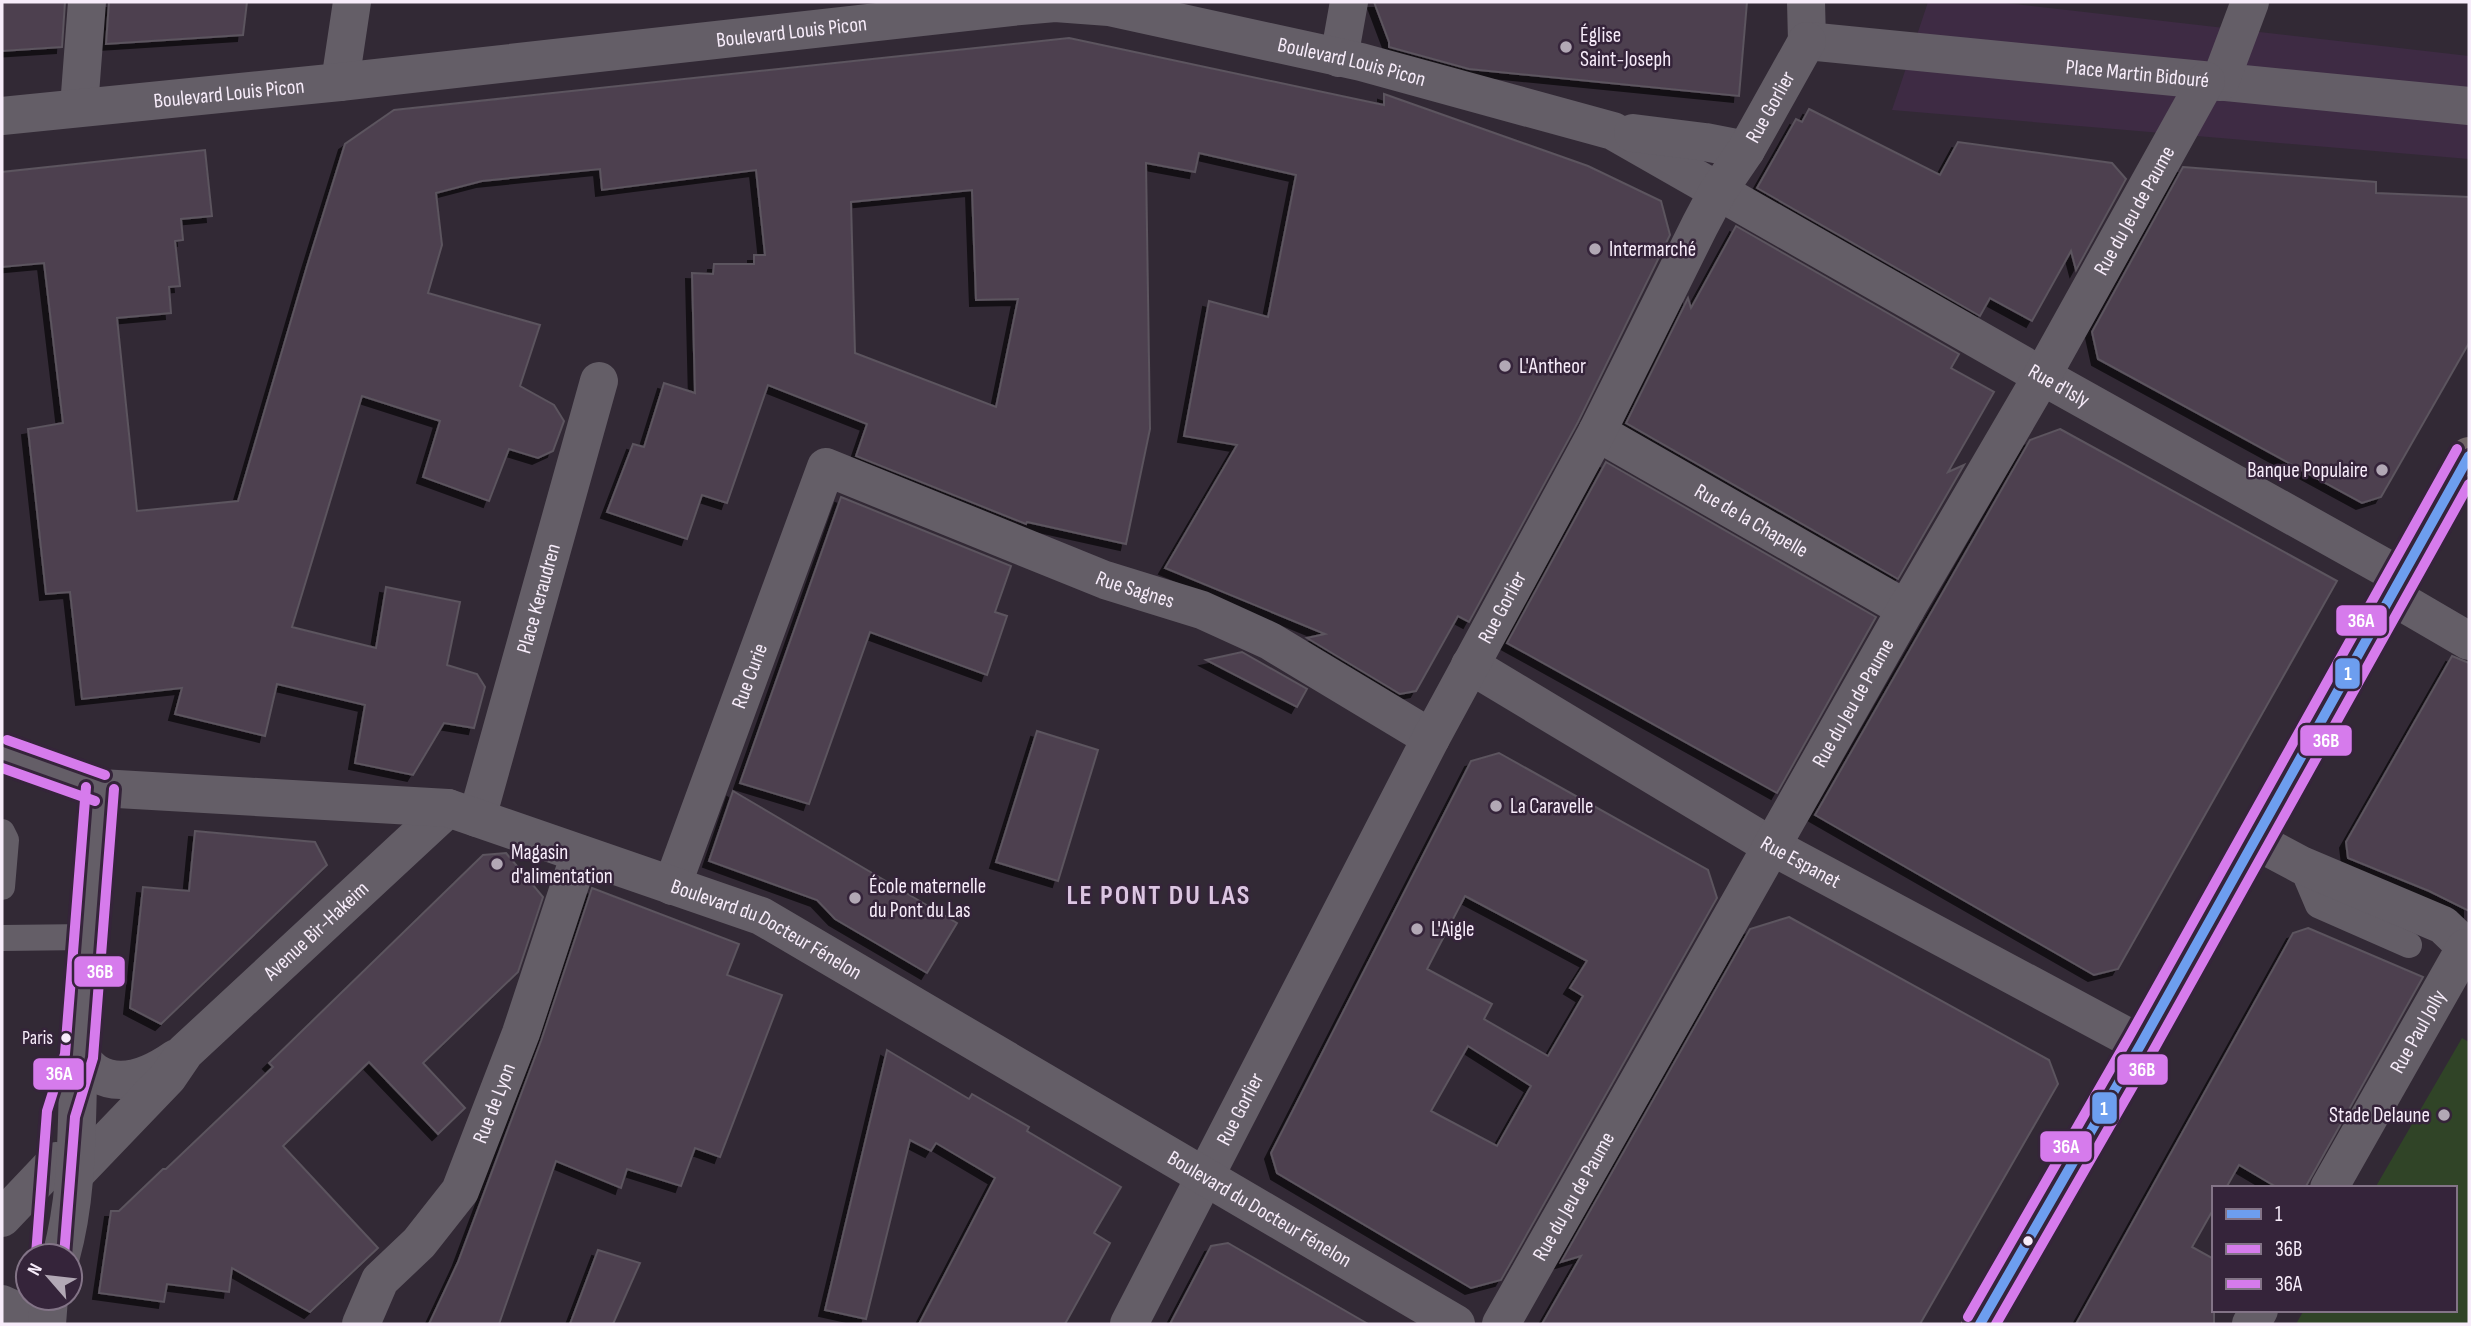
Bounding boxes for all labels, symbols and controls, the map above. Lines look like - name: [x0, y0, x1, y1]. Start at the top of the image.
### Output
- street label: Boulevard Louis Picon: [715, 11, 868, 52]
- place label: Église Saint-Joseph: [1580, 23, 1671, 72]
- street label: Boulevard Louis Picon: [1275, 32, 1429, 92]
- marker: Église Saint-Joseph: [1558, 39, 1574, 55]
- street label: Place Martin Bidouré: [2064, 54, 2210, 93]
- street label: Rue Gorlier: [1740, 67, 1800, 147]
- street label: Boulevard Louis Picon: [152, 73, 305, 113]
- street label: Rue du Jeu de Paume: [2088, 141, 2180, 279]
- place label: Intermarché: [1609, 237, 1696, 262]
- marker: Intermarché: [1587, 241, 1603, 257]
- place label: L'Antheor: [1519, 354, 1586, 379]
- marker: L'Antheor: [1497, 358, 1513, 374]
- street label: Rue d'Isly: [2024, 358, 2094, 413]
- place label: Banque Populaire: [2247, 458, 2368, 483]
- marker: Banque Populaire: [2374, 462, 2390, 478]
- street label: Rue de la Chapelle: [1690, 478, 1813, 563]
- street label: Place Keraudren: [511, 541, 566, 656]
- street label: Rue Sagnes: [1092, 565, 1177, 613]
- street label: Rue Gorlier: [1472, 567, 1532, 648]
- line badge: 36A: [2335, 604, 2388, 637]
- text: 36A: [2348, 610, 2375, 633]
- street label: Rue du Jeu de Paume: [1807, 634, 1899, 772]
- street label: Rue Curie: [726, 640, 773, 712]
- line badge: 1: [2334, 657, 2361, 690]
- text: 1: [2344, 663, 2352, 686]
- line badge: 36B: [2299, 724, 2353, 757]
- text: 36B: [2313, 730, 2339, 753]
- place label: La Caravelle: [1510, 794, 1593, 819]
- marker: La Caravelle: [1488, 798, 1504, 814]
- street label: Rue Espanet: [1756, 830, 1845, 893]
- place label: Magasin d'alimentation: [511, 840, 613, 889]
- marker: Magasin d'alimentation: [489, 856, 505, 872]
- street label: Boulevard du Docteur Fénelon: [668, 873, 866, 985]
- place label: École maternelle du Pont du Las: [869, 874, 986, 923]
- street label: Avenue Bir-Hakeim: [258, 876, 374, 986]
- district label: LE PONT DU LAS: [1066, 879, 1252, 912]
- marker: École maternelle du Pont du Las: [847, 890, 863, 906]
- place label: L'Aigle: [1431, 917, 1475, 942]
- marker: L'Aigle: [1409, 921, 1425, 937]
- line badge: 36B: [73, 955, 126, 988]
- text: 36B: [87, 961, 113, 984]
- street label: Rue Paul Jolly: [2384, 985, 2451, 1078]
- place label: Paris: [22, 1027, 53, 1050]
- marker: Paris: [59, 1031, 73, 1045]
- line badge: 36B: [2116, 1053, 2169, 1086]
- line badge: 36A: [32, 1057, 85, 1091]
- text: 36B: [2129, 1059, 2155, 1082]
- street label: Rue de Lyon: [467, 1060, 521, 1147]
- text: 36A: [46, 1063, 73, 1086]
- street label: Rue Gorlier: [1211, 1068, 1269, 1149]
- line badge: 1: [2091, 1091, 2118, 1125]
- text: 1: [2100, 1098, 2108, 1121]
- place label: Stade Delaune: [2329, 1103, 2430, 1128]
- marker: Stade Delaune: [2436, 1107, 2452, 1123]
- street label: Rue du Jeu de Paume: [1527, 1127, 1620, 1265]
- line badge: 36A: [2039, 1130, 2093, 1163]
- text: 36A: [2053, 1136, 2080, 1159]
- street label: Boulevard du Docteur Fénelon: [1163, 1145, 1356, 1272]
- legend: [2212, 1186, 2457, 1312]
- text: 1: [2275, 1202, 2283, 1227]
- unlabelled marker: [2021, 1234, 2035, 1248]
- text: 36B: [2275, 1237, 2302, 1262]
- north arrow: [14, 1242, 84, 1312]
- text: N: [23, 1260, 48, 1280]
- text: 36A: [2275, 1272, 2303, 1297]

